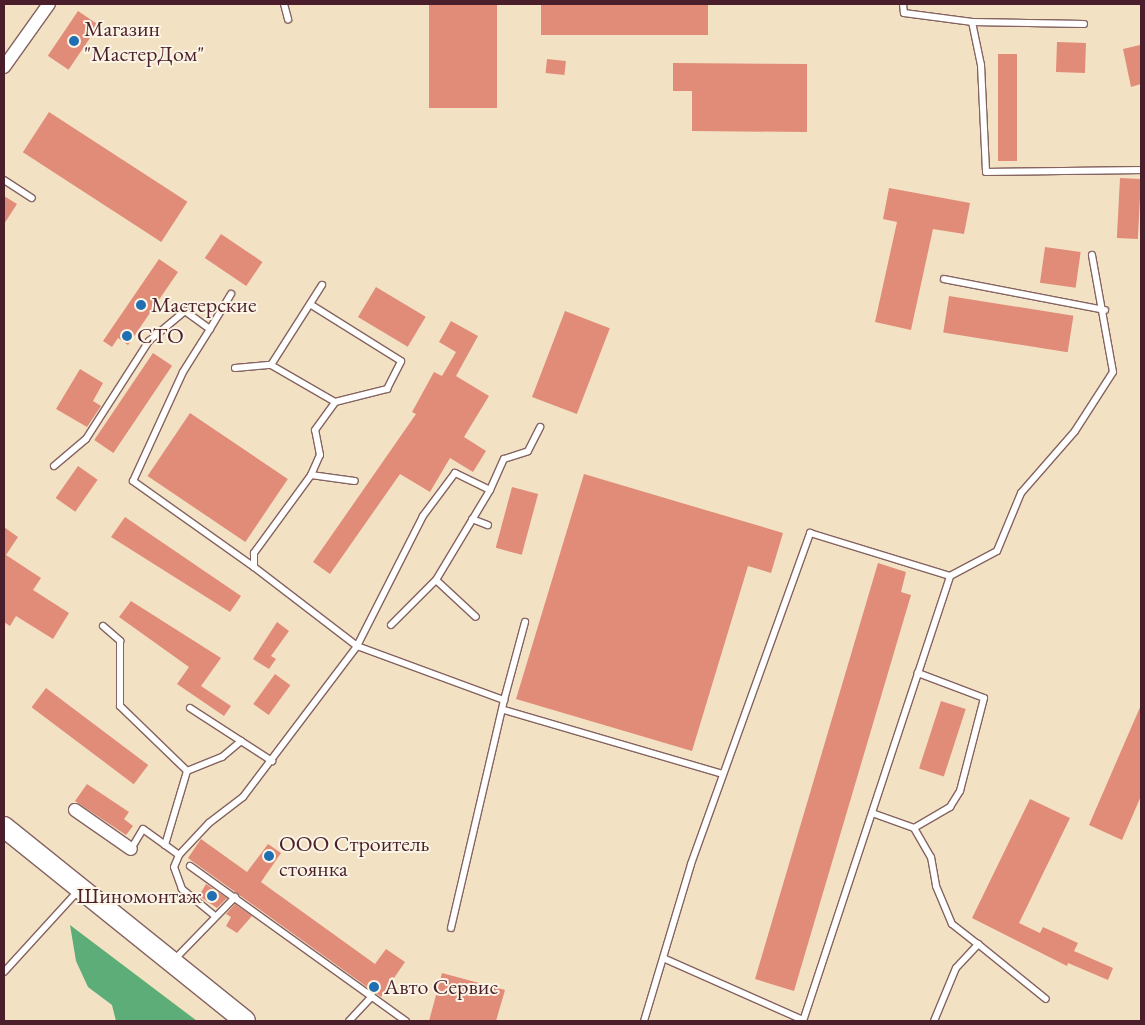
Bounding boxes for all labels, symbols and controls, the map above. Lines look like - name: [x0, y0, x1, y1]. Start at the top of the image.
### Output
- place label: Магазин "МастерДом": [84, 15, 205, 66]
- marker: Магазин "МастерДом": [68, 35, 80, 47]
- place label: Мастерские: [151, 292, 256, 318]
- marker: Мастерские: [135, 299, 147, 311]
- place label: СТО: [137, 323, 184, 349]
- marker: СТО: [121, 330, 133, 342]
- place label: ООО Строитель стоянка: [279, 830, 429, 881]
- marker: ООО Строитель стоянка: [263, 850, 275, 862]
- place label: Шиномонтаж: [77, 883, 202, 909]
- marker: Шиномонтаж: [206, 890, 218, 902]
- place label: Авто Сервис: [384, 974, 498, 1000]
- marker: Авто Сервис: [368, 981, 380, 993]

